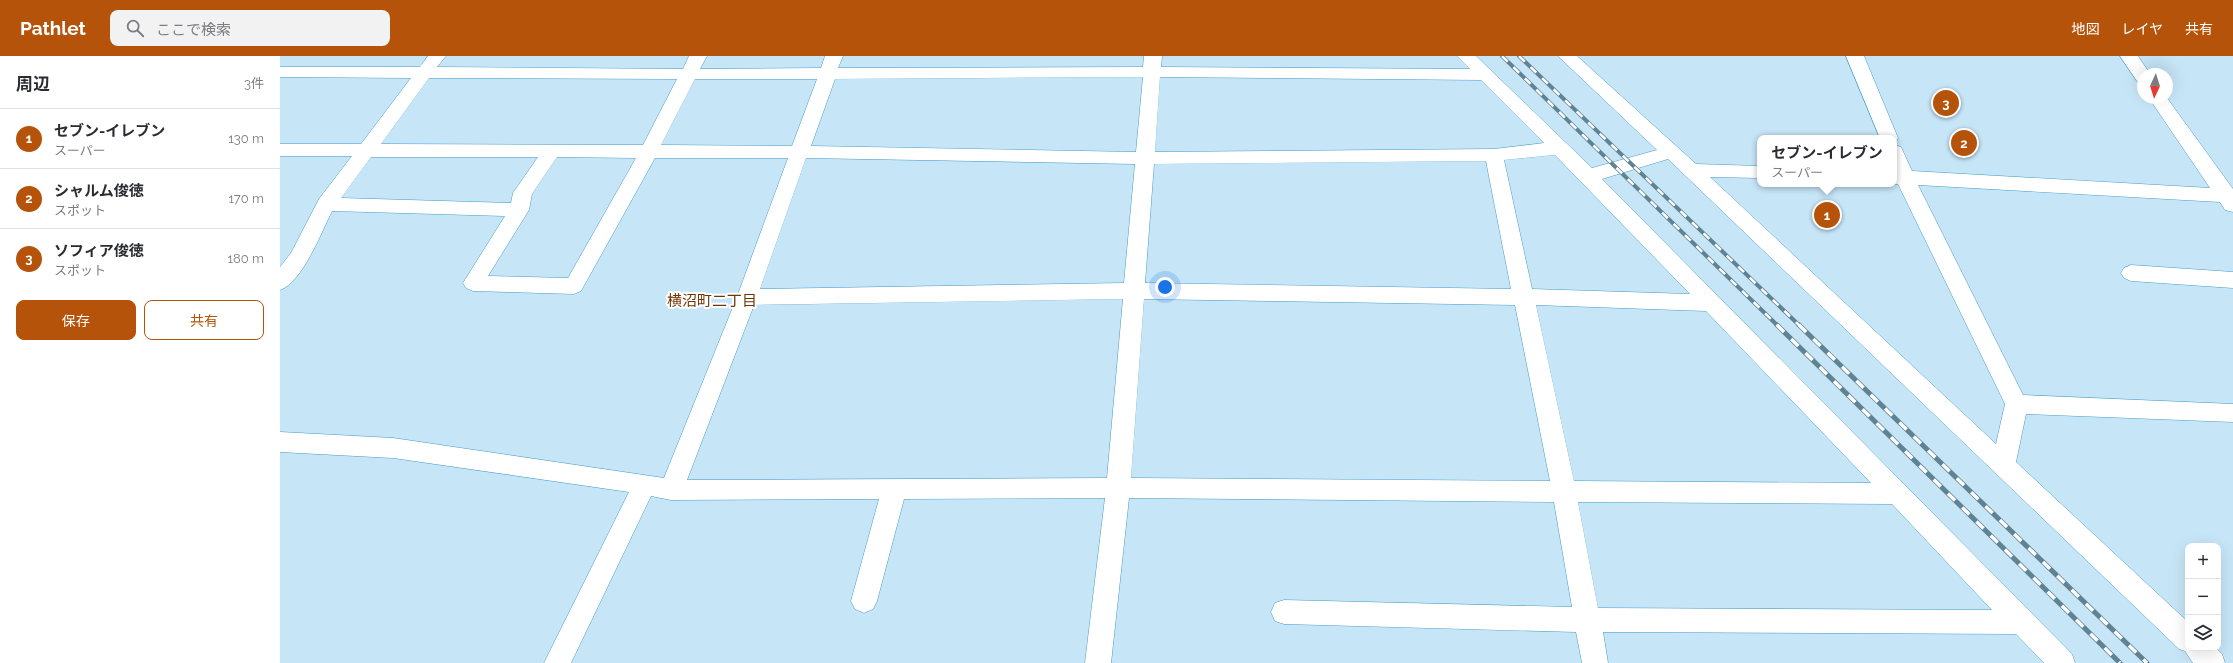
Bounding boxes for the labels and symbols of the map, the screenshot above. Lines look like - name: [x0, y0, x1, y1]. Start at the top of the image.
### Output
- north arrow: [2137, 68, 2173, 104]
- pin: 3: [1933, 88, 1959, 118]
- pin: 2: [1951, 128, 1977, 158]
- pin: 1: [1814, 200, 1840, 230]
- your location: [1155, 277, 1175, 297]
- district label: 横沼町二丁目: [667, 292, 757, 310]

